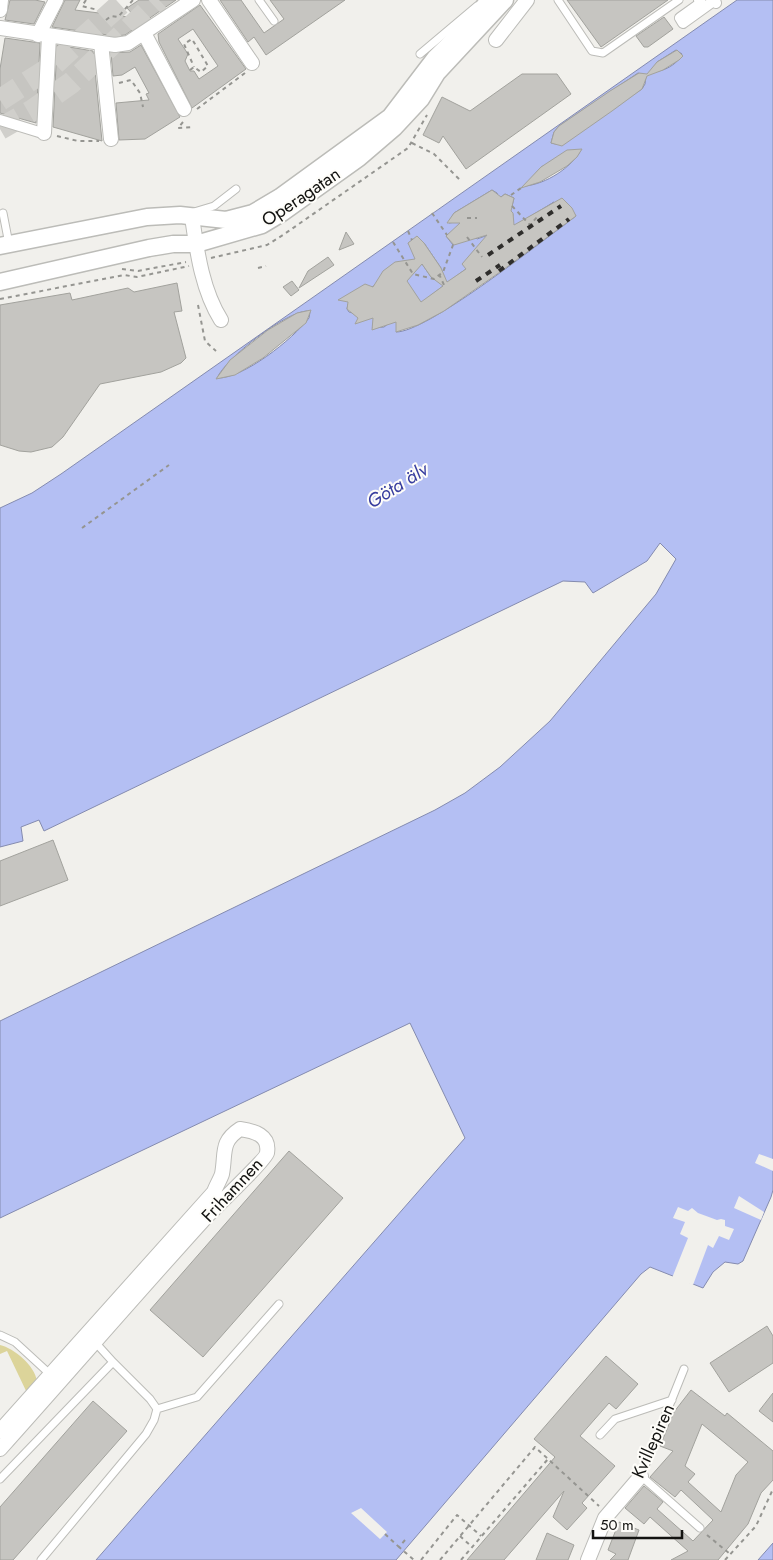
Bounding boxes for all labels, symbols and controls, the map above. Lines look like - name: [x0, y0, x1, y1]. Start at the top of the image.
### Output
- street label: Operagatan: [256, 161, 346, 233]
- water label: Göta älv: [361, 455, 435, 515]
- street label: Frihamnen: [195, 1152, 269, 1228]
- street label: Kvillepiren: [625, 1400, 681, 1482]
- scale bar: [593, 1508, 682, 1540]
- text: 50 m: [600, 1514, 634, 1536]

